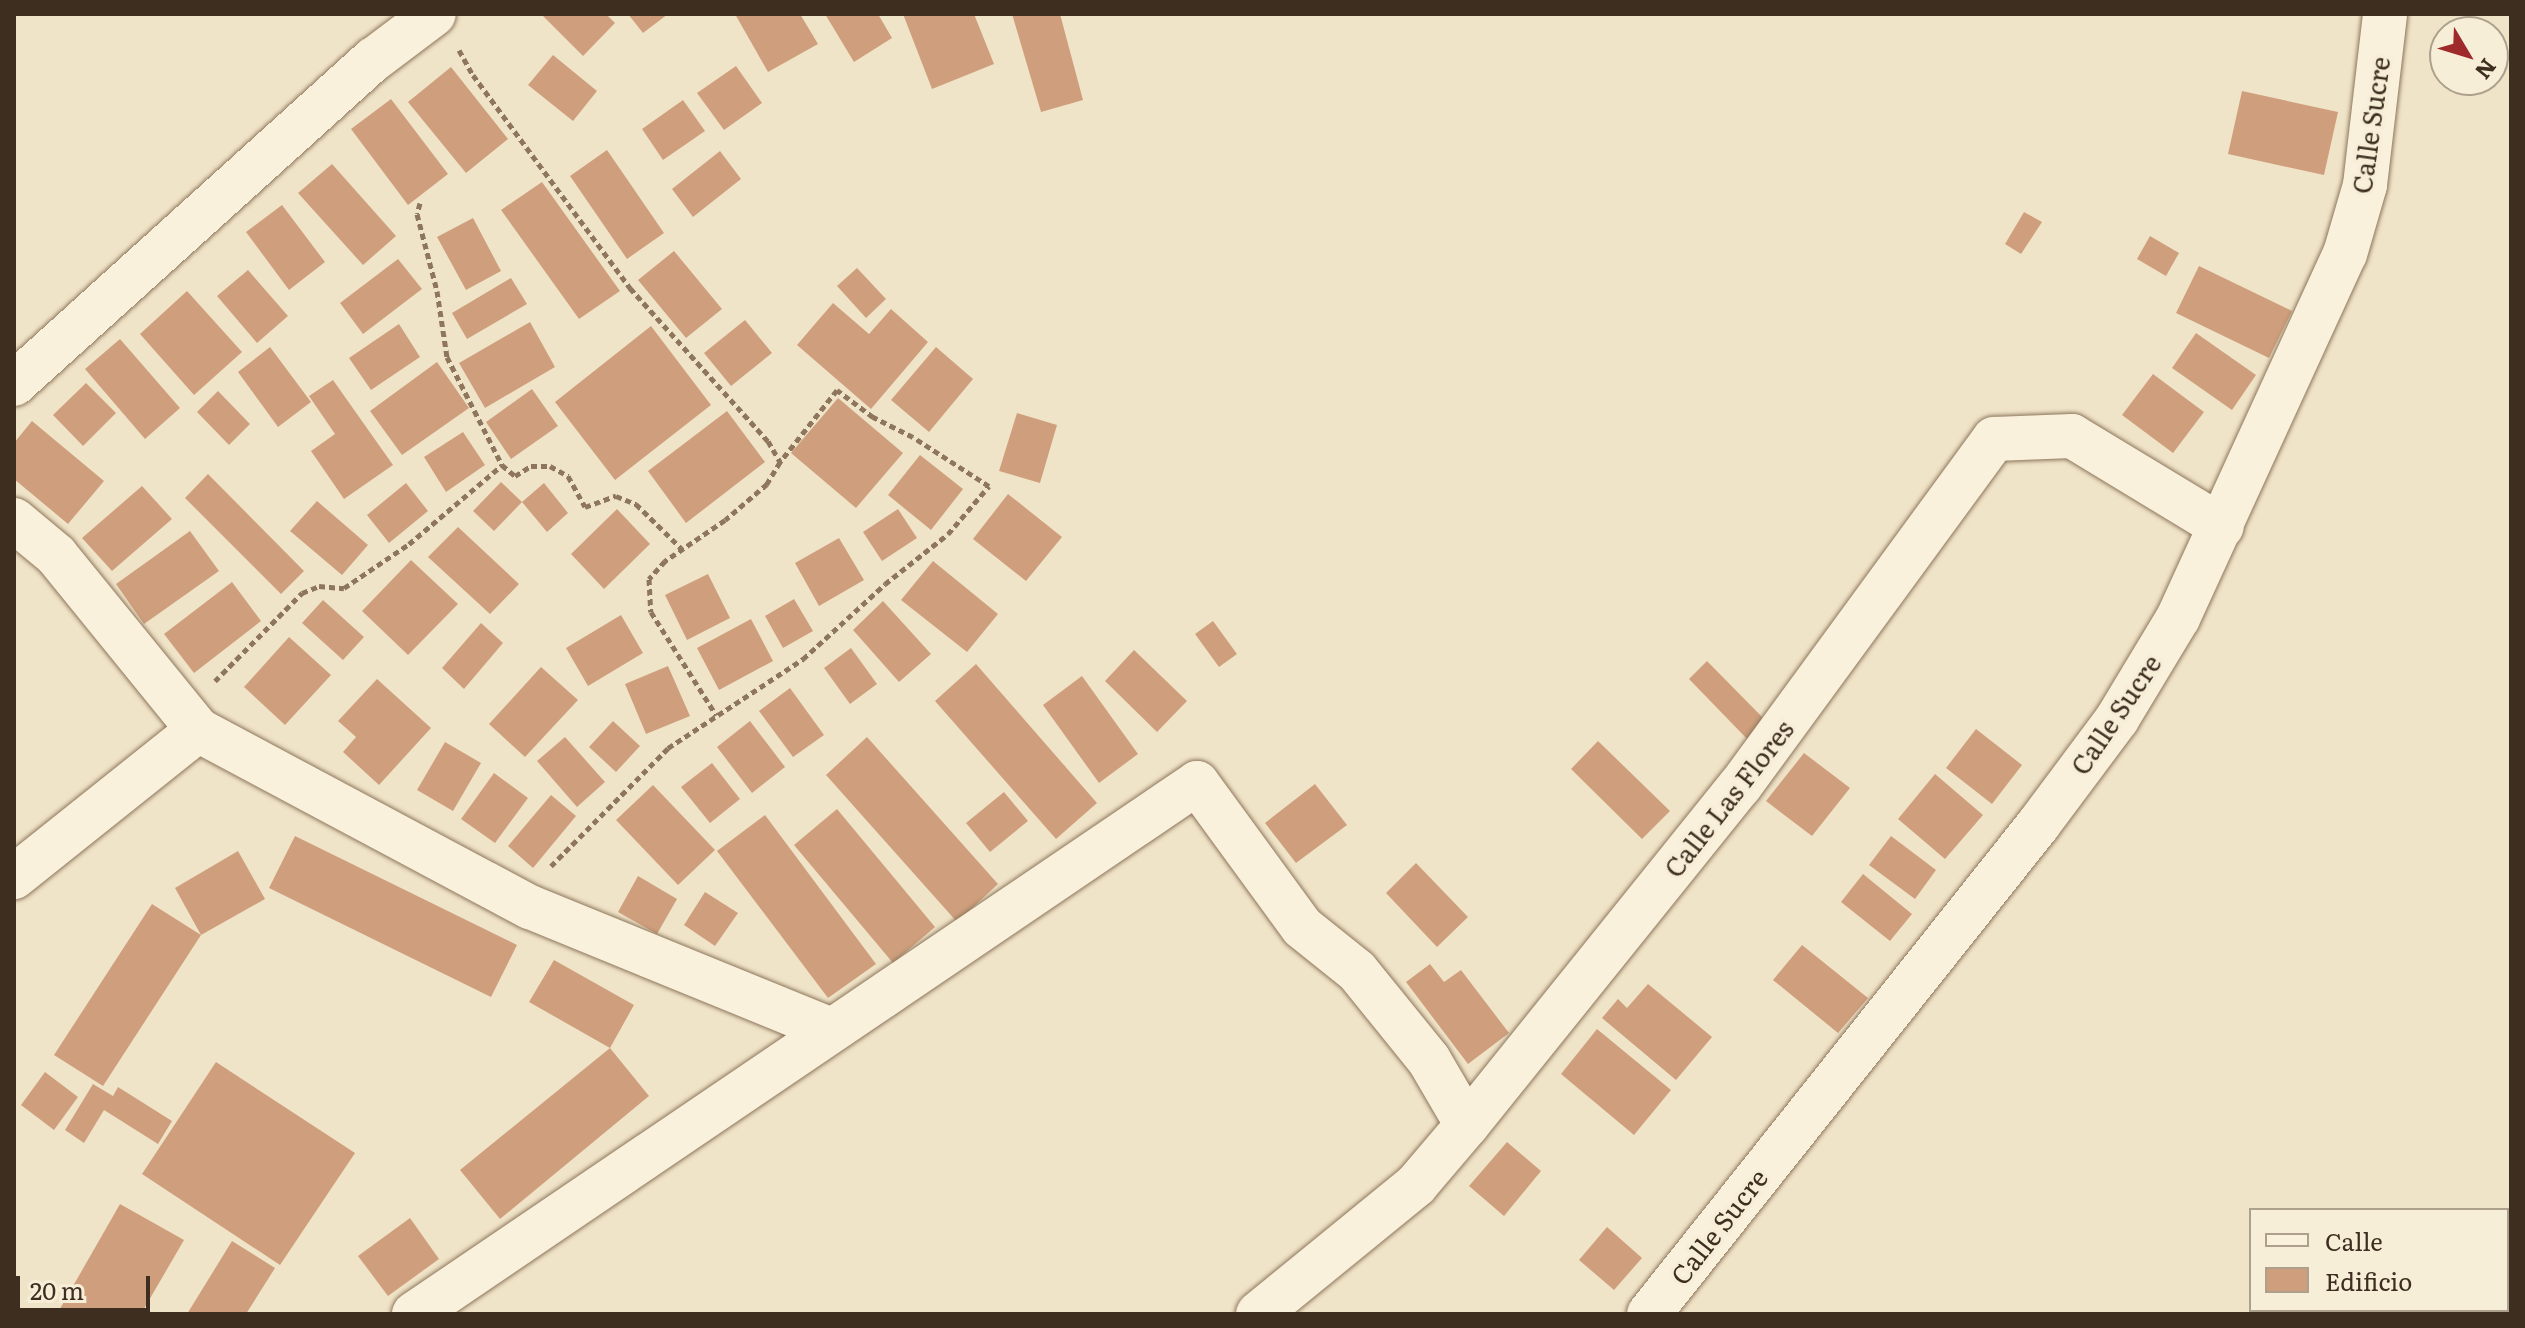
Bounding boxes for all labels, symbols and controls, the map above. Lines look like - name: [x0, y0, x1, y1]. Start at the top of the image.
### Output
- north arrow: [2429, 16, 2509, 96]
- text: N: [2468, 52, 2505, 87]
- street label: Calle Sucre: [2345, 54, 2395, 196]
- street label: Calle Sucre: [2063, 648, 2167, 780]
- street label: Calle Las Flores: [1657, 713, 1799, 883]
- street label: Calle Sucre: [1663, 1162, 1773, 1290]
- legend: [2249, 1208, 2509, 1312]
- text: Calle: [2325, 1223, 2383, 1258]
- scale bar: [20, 1260, 154, 1310]
- text: Edificio: [2325, 1263, 2412, 1298]
- text: 20 m: [30, 1272, 84, 1307]

